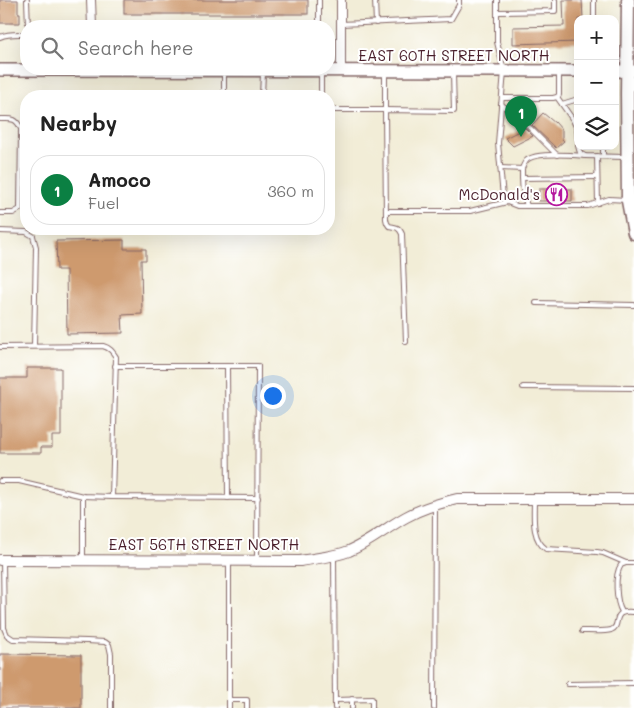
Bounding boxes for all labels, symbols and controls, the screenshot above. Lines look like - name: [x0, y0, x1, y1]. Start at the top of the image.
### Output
- map controls: [574, 15, 619, 150]
- button: +: [574, 15, 619, 60]
- search box: [20, 20, 335, 75]
- icon: search: [38, 34, 66, 62]
- text: Search here: [78, 35, 194, 60]
- street label: EAST 60TH STREET NORTH: [358, 45, 550, 65]
- button: −: [574, 60, 619, 105]
- pin: 1: [505, 96, 537, 137]
- button: layers: [574, 105, 619, 150]
- text: Nearby: [40, 109, 117, 136]
- text: Amoco: [88, 167, 151, 192]
- text: 1: [53, 180, 61, 201]
- text: 360 m: [267, 180, 314, 201]
- restaurant icon: McDonald's: [544, 183, 568, 207]
- place label: McDonald's: [458, 184, 540, 204]
- text: Fuel: [88, 192, 120, 213]
- your location: [260, 383, 286, 409]
- street label: EAST 56TH STREET NORTH: [109, 534, 299, 554]

